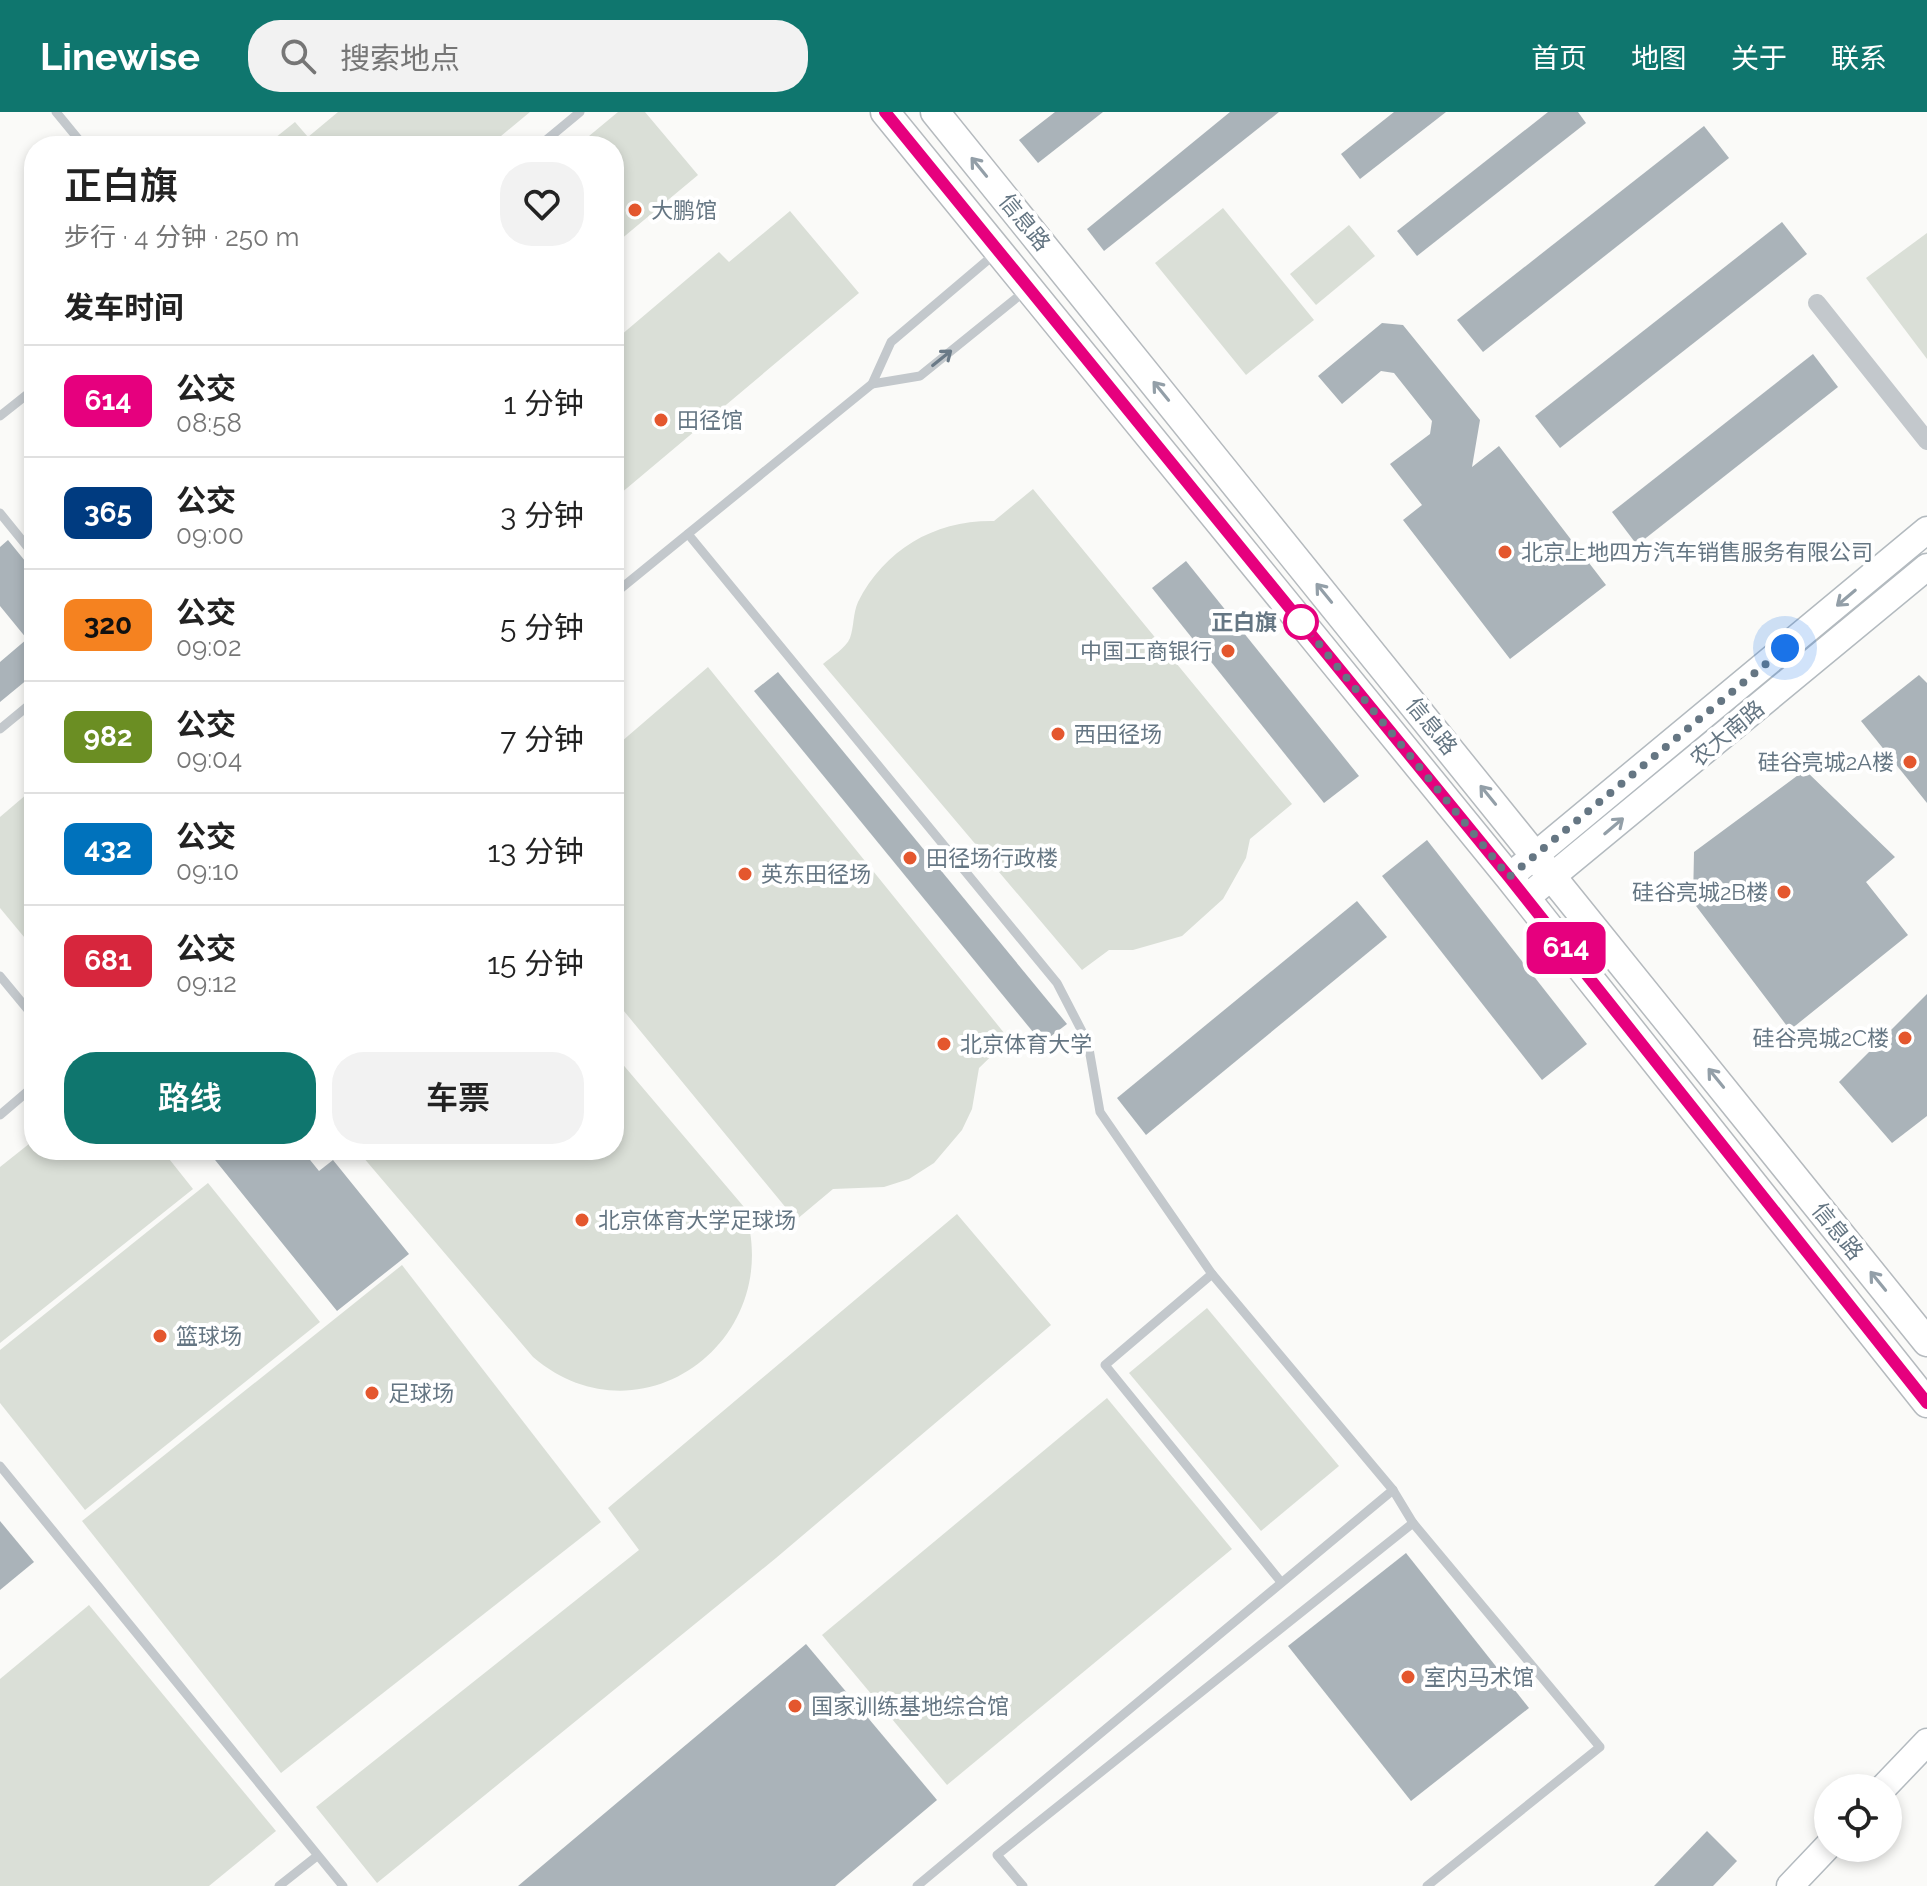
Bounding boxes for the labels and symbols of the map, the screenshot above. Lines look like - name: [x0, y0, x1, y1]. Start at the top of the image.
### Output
- one-way arrow: [971, 157, 988, 178]
- street label: 信息路: [994, 188, 1056, 256]
- place label: 大鹏馆: [651, 197, 717, 223]
- marker: 大鹏馆: [626, 201, 644, 219]
- one-way arrow: [932, 349, 953, 367]
- one-way arrow: [1152, 380, 1170, 401]
- place label: 田径馆: [677, 407, 743, 433]
- marker: 田径馆: [652, 411, 670, 429]
- place label: 北京上地四方汽车销售服务有限公司: [1521, 539, 1873, 565]
- marker: 北京上地四方汽车销售服务有限公司: [1496, 543, 1514, 561]
- one-way arrow: [1315, 583, 1333, 603]
- one-way arrow: [1836, 589, 1856, 607]
- marker: 正白旗: [1284, 605, 1318, 639]
- place label: 正白旗: [1211, 609, 1277, 635]
- your location: [1765, 628, 1805, 668]
- place label: 中国工商银行: [1080, 638, 1212, 664]
- marker: 中国工商银行: [1219, 642, 1237, 660]
- street label: 信息路: [1401, 692, 1463, 760]
- street label: 农大南路: [1685, 695, 1769, 771]
- place label: 西田径场: [1074, 721, 1162, 747]
- marker: 西田径场: [1049, 725, 1067, 743]
- place label: 硅谷亮城2A楼: [1758, 749, 1894, 775]
- marker: 硅谷亮城2A楼: [1901, 753, 1919, 771]
- one-way arrow: [1479, 785, 1497, 805]
- one-way arrow: [1603, 817, 1623, 835]
- place label: 田径场行政楼: [926, 845, 1058, 871]
- marker: 田径场行政楼: [901, 849, 919, 867]
- place label: 英东田径场: [761, 861, 871, 887]
- marker: 英东田径场: [736, 865, 754, 883]
- place label: 硅谷亮城2B楼: [1632, 879, 1768, 905]
- marker: 硅谷亮城2B楼: [1775, 883, 1793, 901]
- line badge: 614: [1520, 922, 1612, 974]
- place label: 硅谷亮城2C楼: [1752, 1025, 1889, 1051]
- marker: 硅谷亮城2C楼: [1896, 1029, 1914, 1047]
- place label: 北京体育大学: [960, 1031, 1092, 1057]
- marker: 北京体育大学: [935, 1035, 953, 1053]
- one-way arrow: [1707, 1068, 1724, 1089]
- street label: 信息路: [1807, 1197, 1869, 1265]
- place label: 北京体育大学足球场: [598, 1207, 796, 1233]
- marker: 北京体育大学足球场: [573, 1211, 591, 1229]
- one-way arrow: [1870, 1271, 1887, 1292]
- place label: 篮球场: [176, 1323, 242, 1349]
- marker: 篮球场: [151, 1327, 169, 1345]
- place label: 足球场: [388, 1380, 454, 1406]
- marker: 足球场: [363, 1384, 381, 1402]
- place label: 室内马术馆: [1424, 1664, 1534, 1690]
- marker: 室内马术馆: [1399, 1668, 1417, 1686]
- place label: 国家训练基地综合馆: [811, 1693, 1009, 1719]
- marker: 国家训练基地综合馆: [786, 1697, 804, 1715]

